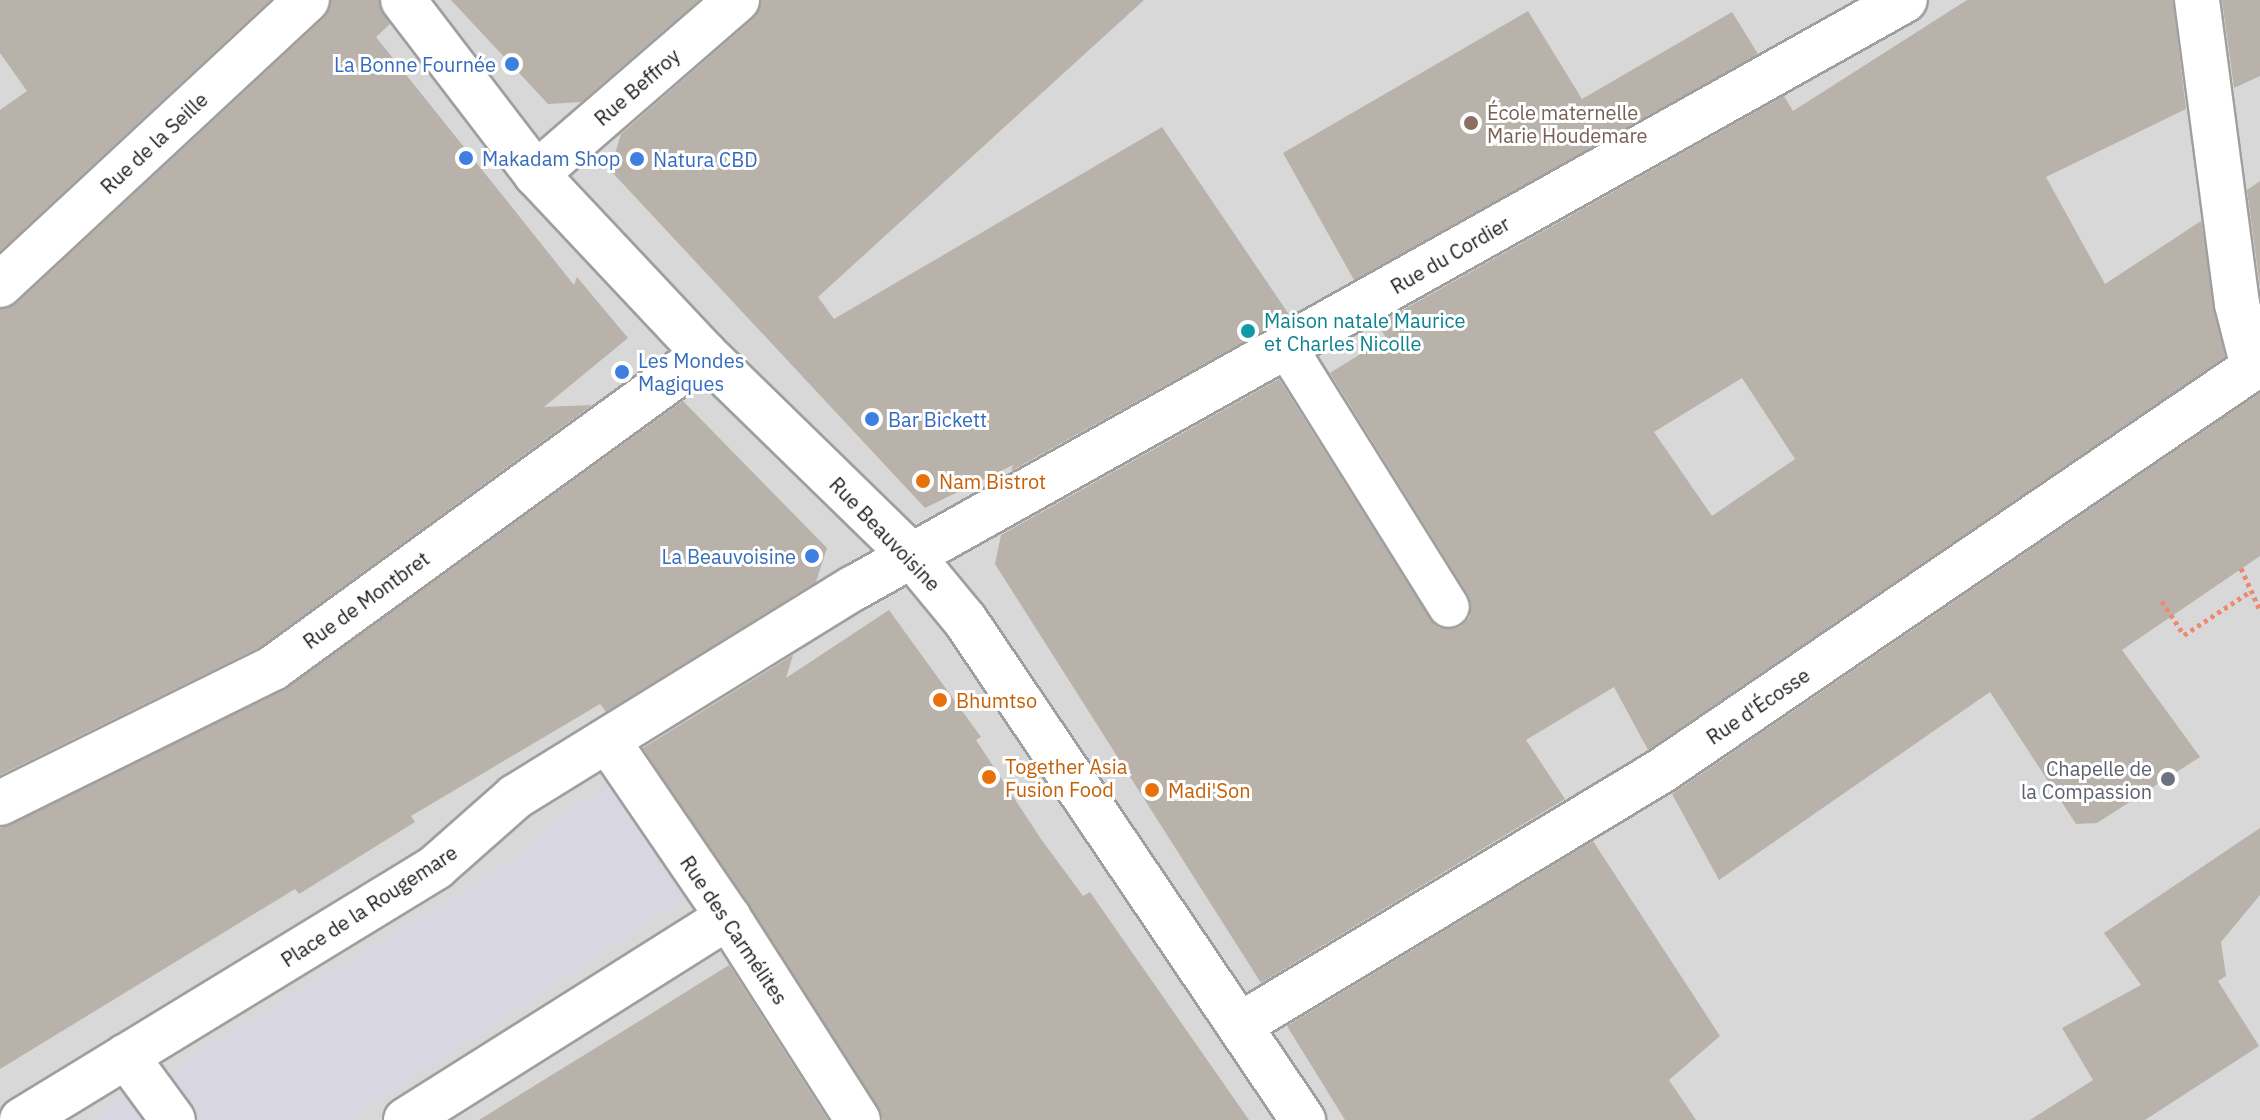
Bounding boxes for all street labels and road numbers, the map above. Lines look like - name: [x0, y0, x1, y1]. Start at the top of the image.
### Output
- street label: Rue Beffroy: [589, 43, 685, 131]
- street label: Rue de la Seille: [96, 87, 212, 199]
- street label: Rue du Cordier: [1386, 211, 1514, 299]
- street label: Rue Beauvoisine: [825, 472, 945, 596]
- street label: Rue de Montbret: [298, 546, 434, 654]
- street label: Rue d'Écosse: [1702, 663, 1814, 749]
- street label: Place de la Rougemare: [277, 840, 461, 972]
- street label: Rue des Carmélites: [675, 851, 793, 1009]

